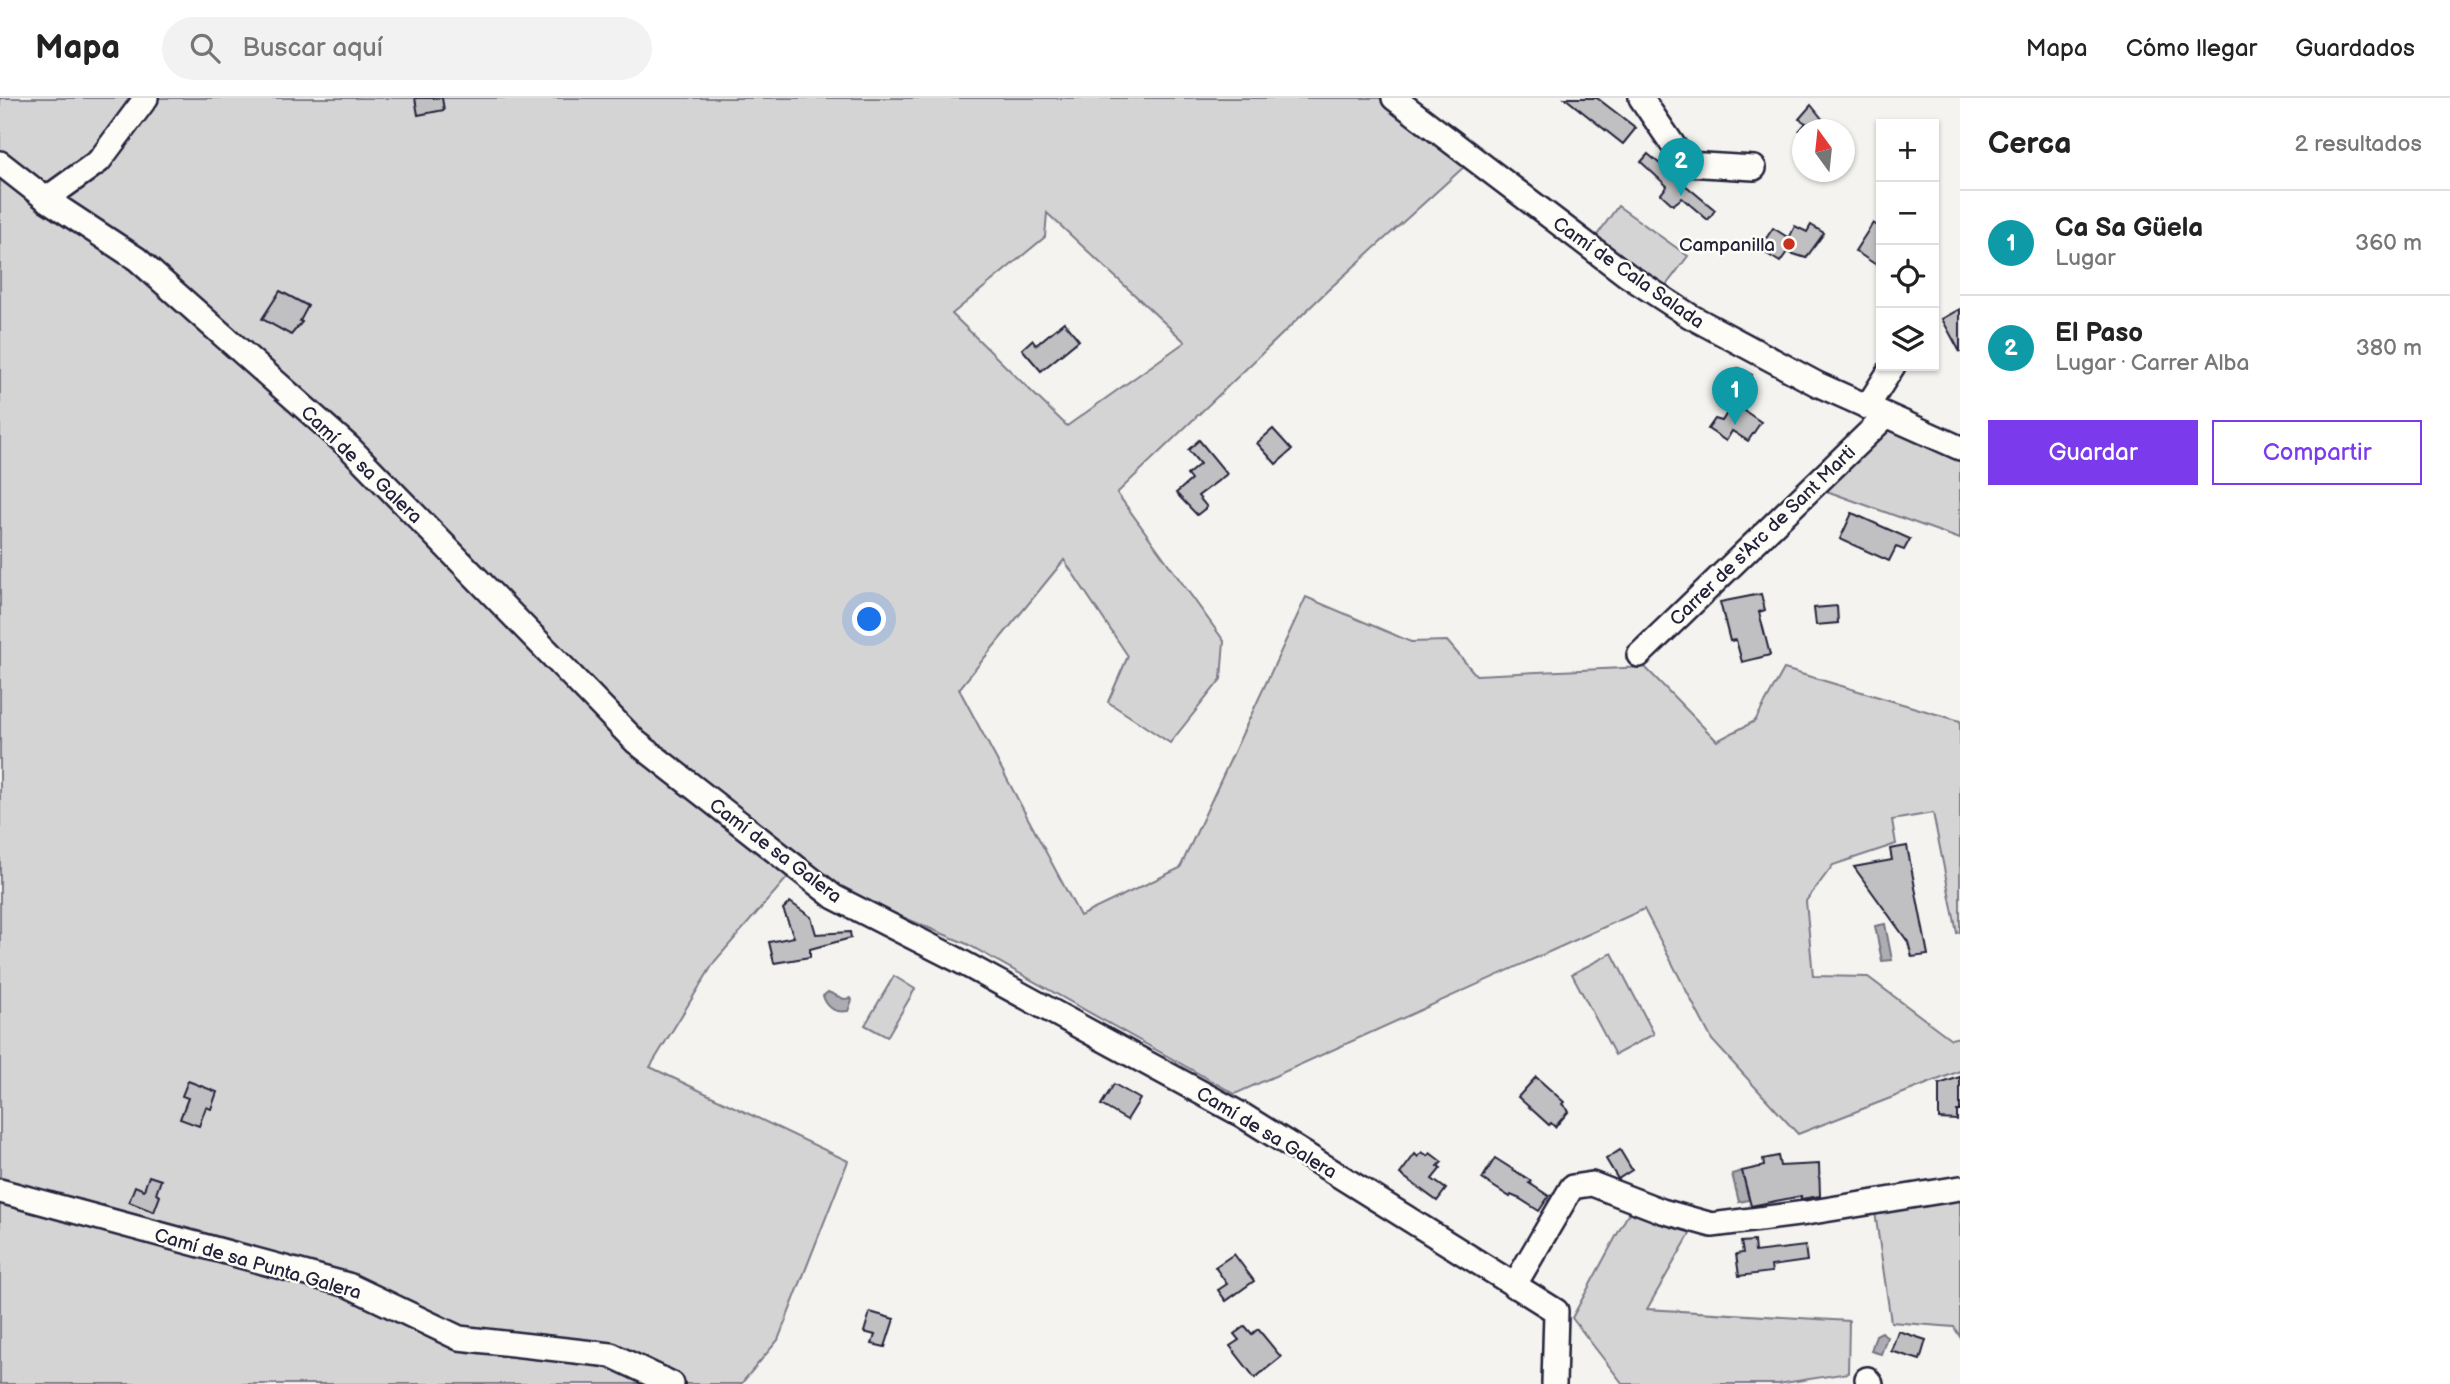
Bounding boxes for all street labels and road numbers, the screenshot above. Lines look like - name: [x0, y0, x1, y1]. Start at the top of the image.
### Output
- street label: Camí de Cala Salada: [1548, 212, 1708, 334]
- street label: Camí de sa Galera: [295, 401, 426, 529]
- street label: Carrer de s'Arc de Sant Marti: [1665, 441, 1861, 631]
- street label: Camí de sa Galera: [704, 794, 846, 908]
- street label: Camí de sa Galera: [1192, 1082, 1341, 1184]
- street label: Camí de sa Punta Galera: [151, 1224, 364, 1305]

